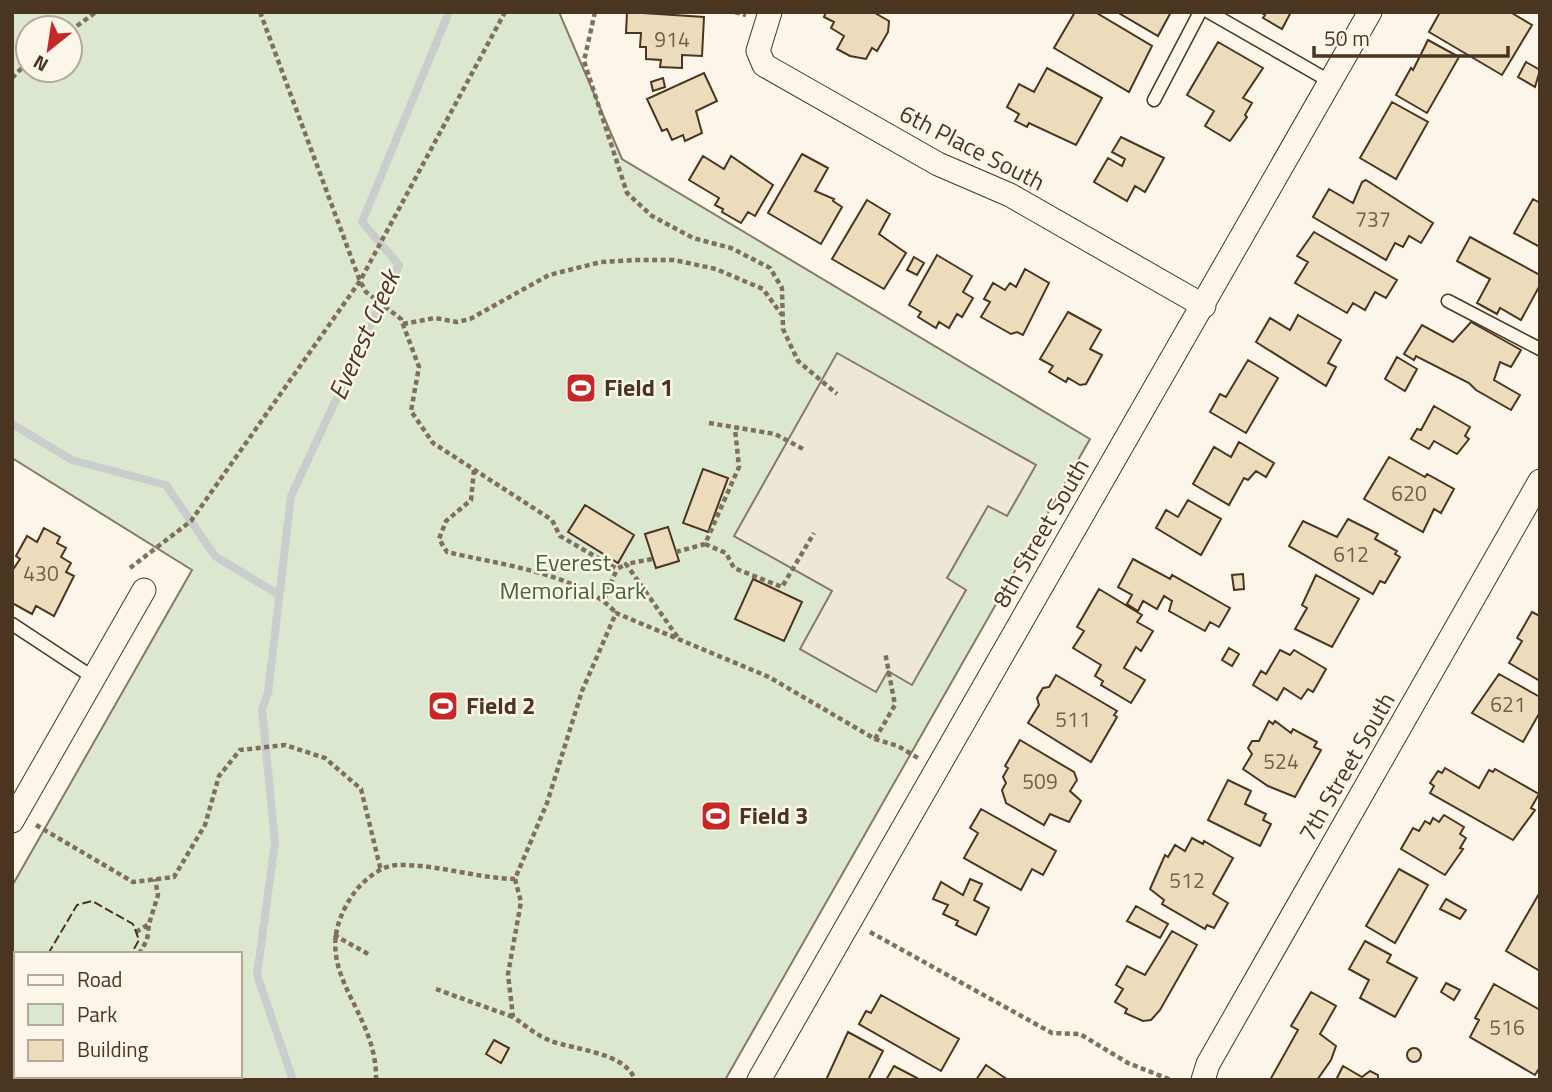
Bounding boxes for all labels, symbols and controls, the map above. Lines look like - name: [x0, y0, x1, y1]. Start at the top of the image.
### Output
- north arrow: [14, 14, 84, 84]
- scale bar: [1314, 14, 1508, 58]
- text: 50 m: [1324, 22, 1370, 54]
- house number: 914: [654, 23, 690, 55]
- text: N: [27, 48, 53, 80]
- street label: 6th Place South: [893, 95, 1052, 199]
- house number: 737: [1355, 203, 1391, 235]
- water label: Everest Creek: [318, 261, 411, 406]
- place label: Field 1: [604, 369, 674, 405]
- sports icon: Field 1: [564, 371, 598, 405]
- street label: 8th Street South: [983, 451, 1097, 614]
- house number: 620: [1391, 477, 1427, 509]
- house number: 612: [1333, 538, 1369, 570]
- park label: Everest Memorial Park: [499, 544, 647, 608]
- house number: 430: [23, 557, 59, 589]
- street label: 7th Street South: [1289, 685, 1403, 848]
- place label: Field 2: [466, 687, 536, 723]
- house number: 621: [1490, 688, 1526, 720]
- sports icon: Field 2: [426, 689, 460, 723]
- house number: 511: [1055, 703, 1091, 735]
- house number: 524: [1263, 745, 1299, 777]
- house number: 509: [1022, 765, 1058, 797]
- place label: Field 3: [739, 797, 809, 833]
- sports icon: Field 3: [699, 799, 733, 833]
- house number: 512: [1169, 864, 1205, 896]
- legend: [14, 952, 242, 1078]
- text: Road: [77, 963, 122, 995]
- text: Park: [77, 998, 117, 1030]
- house number: 516: [1489, 1011, 1525, 1043]
- text: Building: [77, 1033, 149, 1065]

